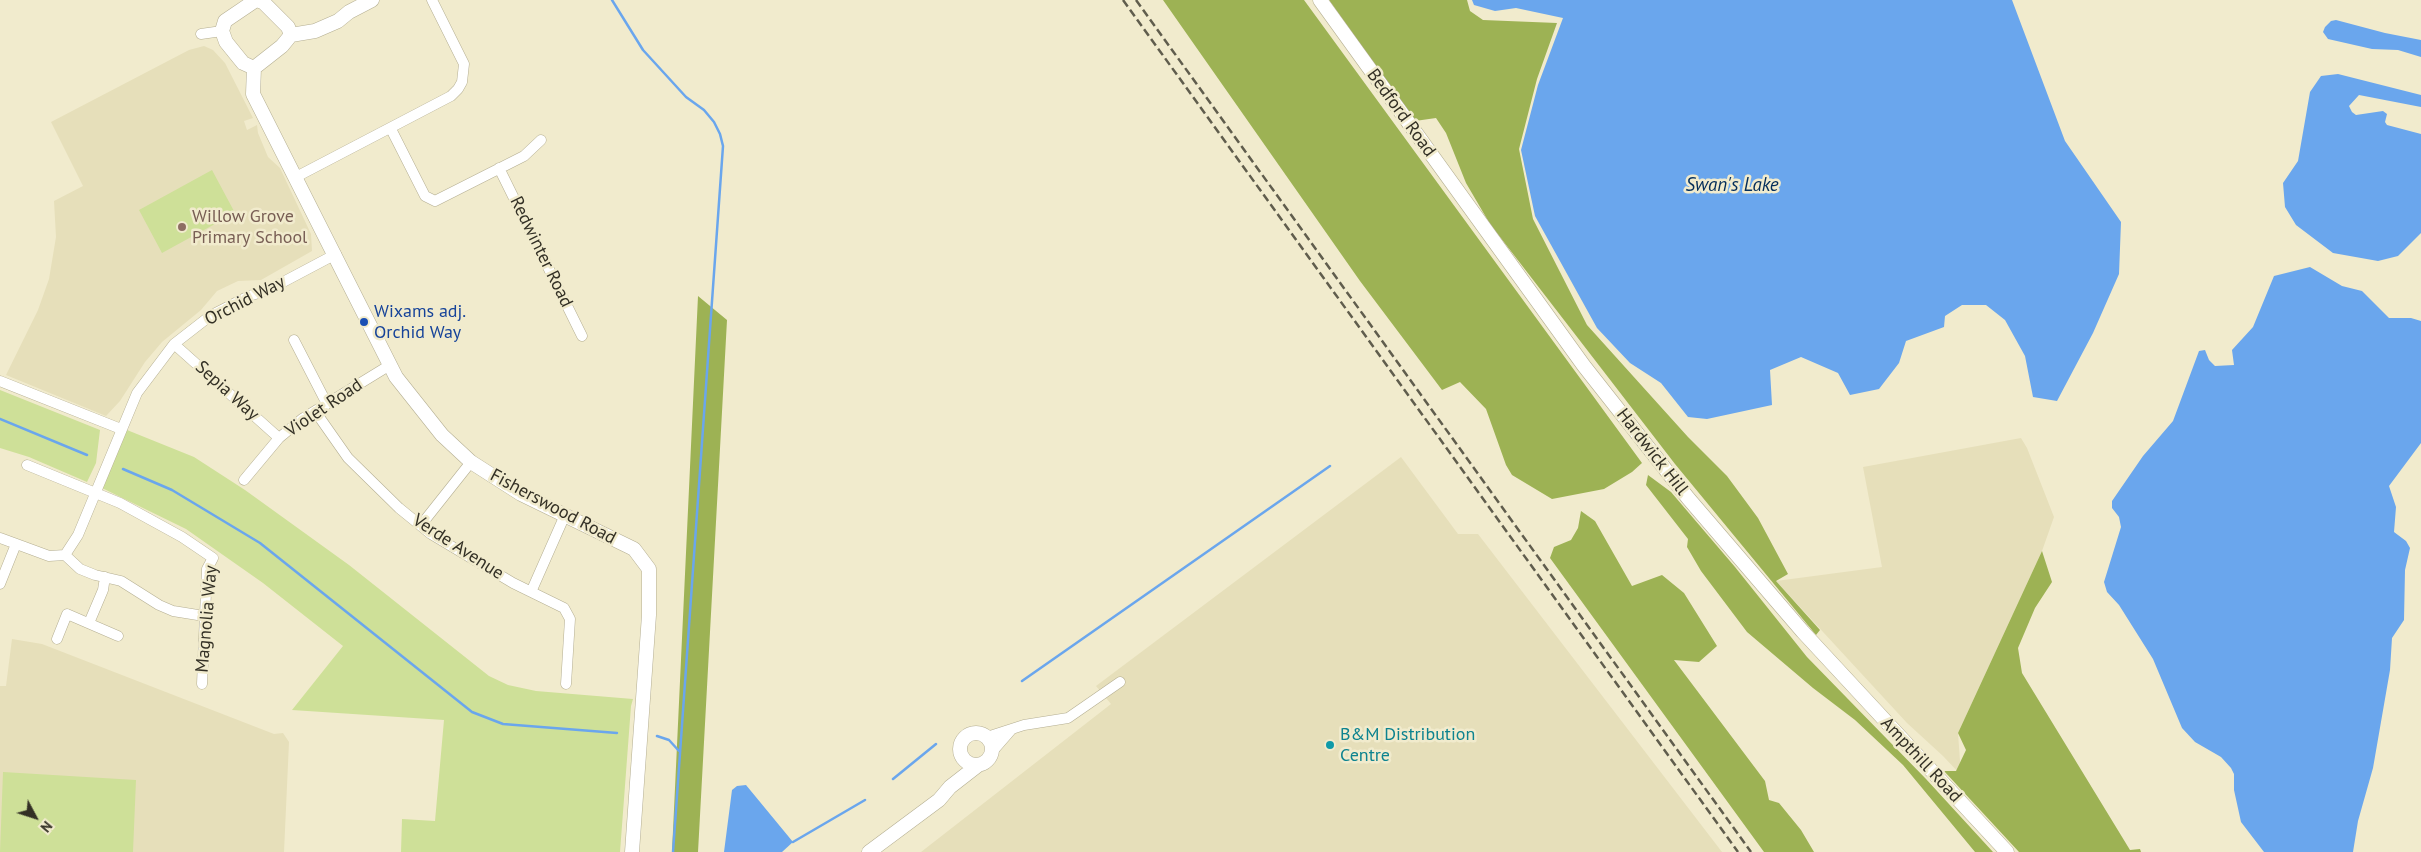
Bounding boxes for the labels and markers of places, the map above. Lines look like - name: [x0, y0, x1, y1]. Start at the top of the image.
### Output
- place label: Willow Grove Primary School: [192, 206, 307, 248]
- marker: Willow Grove Primary School: [176, 221, 188, 233]
- place label: Wixams adj. Orchid Way: [374, 301, 466, 344]
- marker: Wixams adj. Orchid Way: [358, 316, 370, 328]
- place label: B&M Distribution Centre: [1340, 724, 1475, 766]
- marker: B&M Distribution Centre: [1324, 739, 1336, 751]

